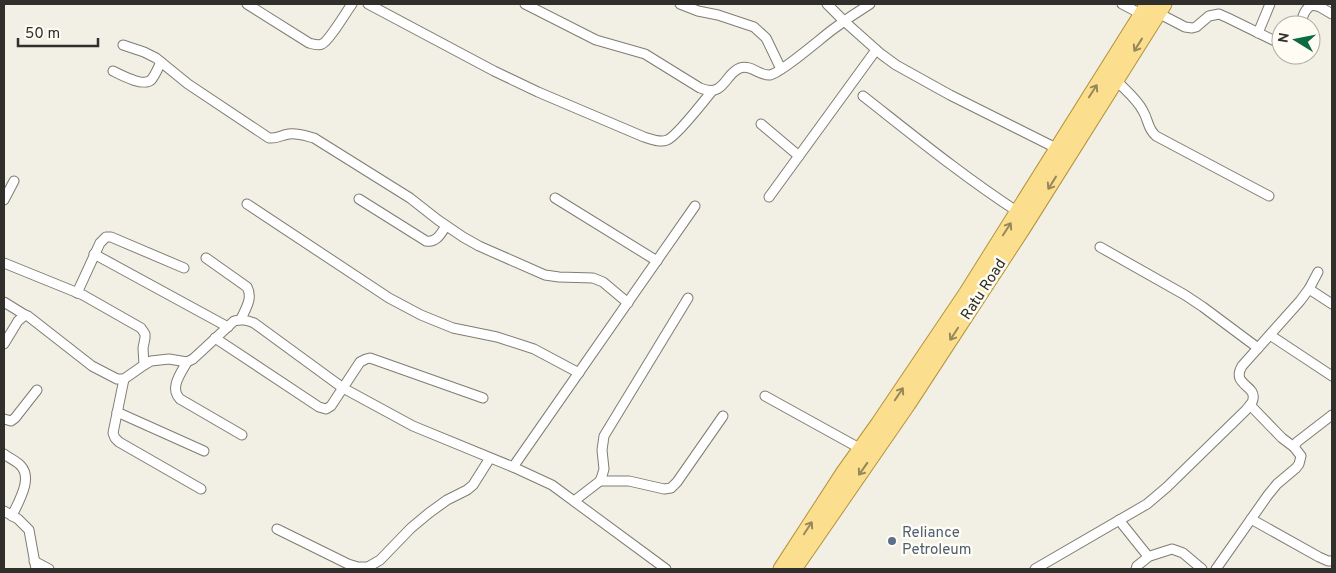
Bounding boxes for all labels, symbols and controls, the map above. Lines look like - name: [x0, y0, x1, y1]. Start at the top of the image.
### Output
- scale bar: [18, 15, 98, 47]
- north arrow: [1271, 15, 1321, 65]
- text: 50 m: [25, 25, 60, 44]
- text: N: [1275, 32, 1294, 44]
- one-way arrow: [1133, 38, 1144, 52]
- one-way arrow: [1088, 84, 1098, 98]
- one-way arrow: [1046, 175, 1056, 189]
- one-way arrow: [1002, 222, 1012, 236]
- street label: Ratu Road: [957, 256, 1011, 324]
- one-way arrow: [949, 326, 959, 340]
- one-way arrow: [894, 387, 904, 401]
- one-way arrow: [858, 461, 868, 475]
- one-way arrow: [803, 522, 813, 536]
- place label: Reliance Petroleum: [902, 524, 972, 560]
- marker: Reliance Petroleum: [886, 535, 898, 547]

